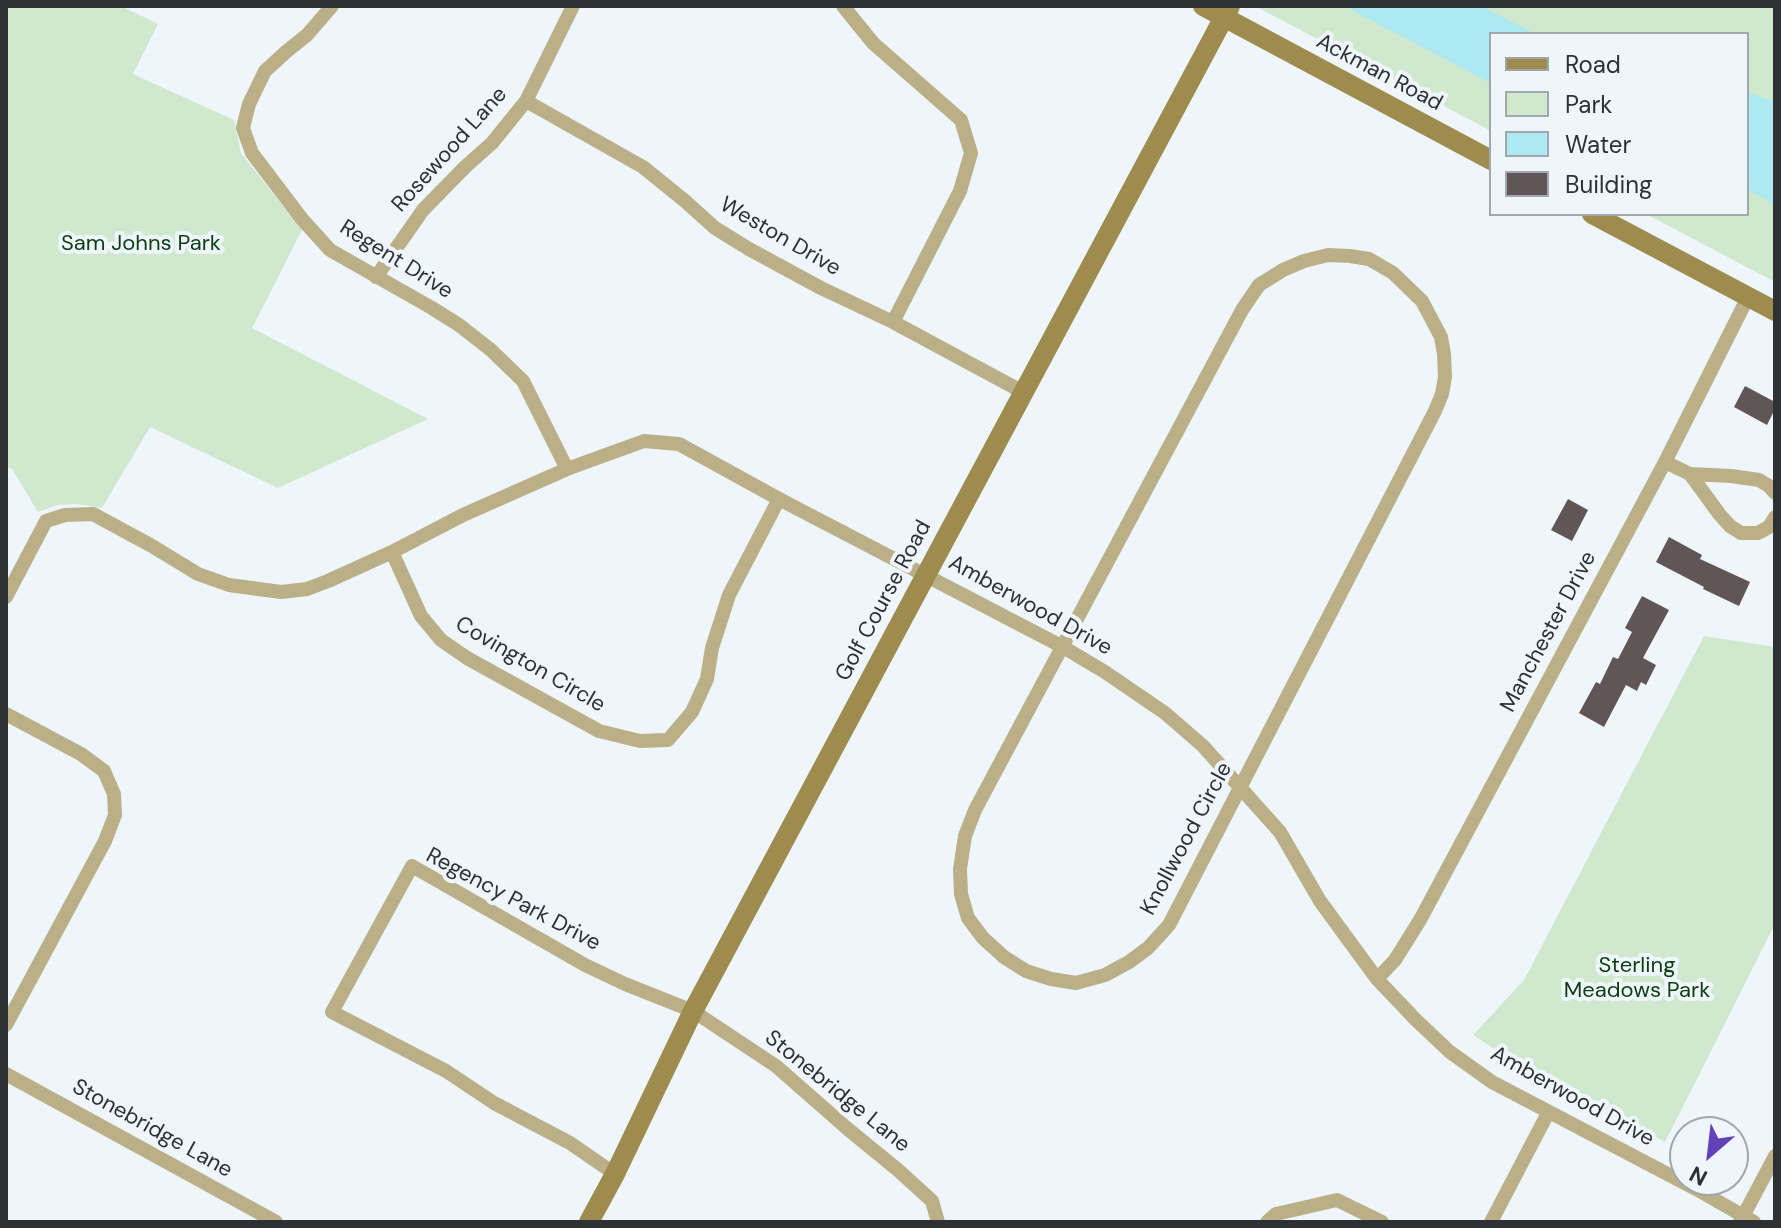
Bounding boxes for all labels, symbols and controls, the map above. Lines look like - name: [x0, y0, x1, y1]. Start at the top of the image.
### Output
- street label: Ackman Road: [1311, 29, 1447, 117]
- legend: [1489, 32, 1749, 216]
- text: Road: [1565, 49, 1621, 80]
- street label: Rosewood Lane: [387, 82, 513, 218]
- text: Park: [1565, 89, 1612, 120]
- text: Water: [1565, 129, 1631, 160]
- text: Building: [1565, 169, 1652, 200]
- street label: Weston Drive: [715, 192, 845, 282]
- street label: Regent Drive: [335, 215, 457, 305]
- park label: Sam Johns Park: [61, 231, 221, 257]
- street label: Golf Course Road: [831, 516, 937, 686]
- street label: Manchester Drive: [1495, 547, 1603, 717]
- street label: Amberwood Drive: [944, 550, 1116, 662]
- street label: Covington Circle: [450, 611, 610, 719]
- street label: Knollwood Circle: [1136, 758, 1238, 920]
- street label: Regency Park Drive: [421, 843, 605, 957]
- park label: Sterling Meadows Park: [1564, 953, 1710, 1004]
- street label: Stonebridge Lane: [759, 1025, 915, 1159]
- street label: Amberwood Drive: [1486, 1041, 1658, 1153]
- street label: Stonebridge Lane: [67, 1074, 237, 1184]
- north arrow: [1669, 1116, 1749, 1196]
- text: N: [1685, 1159, 1712, 1192]

